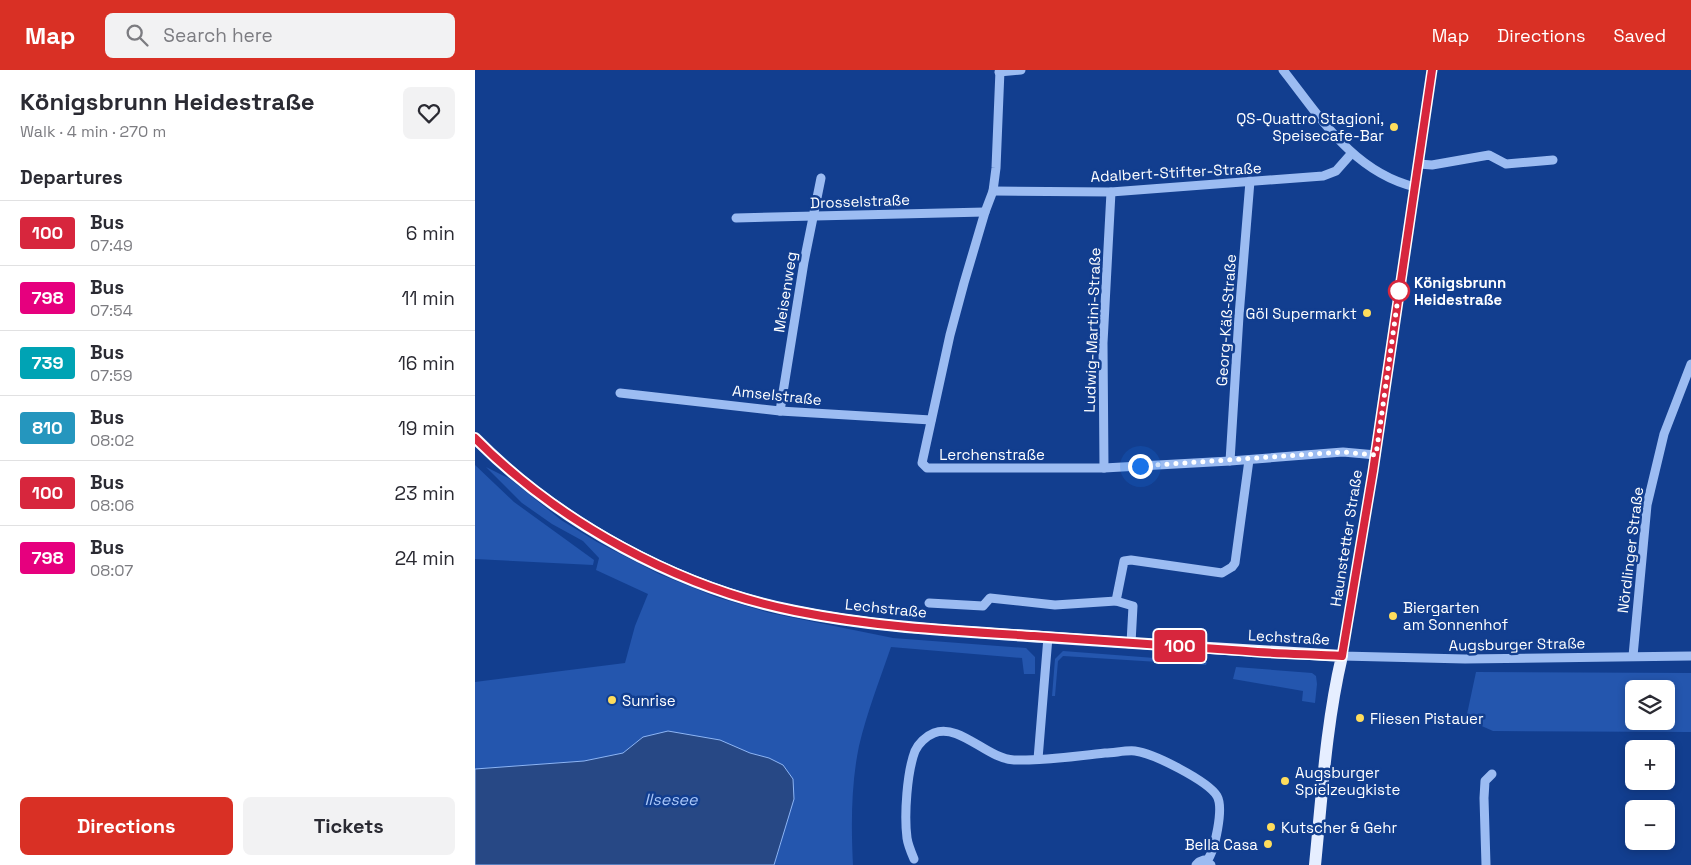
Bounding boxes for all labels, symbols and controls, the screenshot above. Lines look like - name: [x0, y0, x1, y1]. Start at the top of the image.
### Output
- search box: [105, 13, 455, 58]
- text: Map: [25, 20, 75, 51]
- icon: search: [123, 21, 151, 49]
- text: Search here: [163, 23, 273, 48]
- text: Map: [1432, 24, 1469, 47]
- text: Directions: [1497, 24, 1586, 47]
- text: Saved: [1614, 24, 1666, 47]
- text: Königsbrunn Heidestraße: [20, 86, 315, 117]
- button: heart: [403, 87, 455, 139]
- place label: QS-Quattro Stagioni, Speisecafe-Bar: [1236, 109, 1384, 145]
- text: Walk · 4 min · 270 m: [20, 121, 166, 142]
- marker: QS-Quattro Stagioni, Speisecafe-Bar: [1388, 121, 1400, 133]
- street label: Adalbert-Stifter-Straße: [1090, 158, 1262, 186]
- text: Departures: [20, 165, 123, 190]
- street label: Drosselstraße: [810, 190, 910, 212]
- text: Bus: [90, 210, 124, 235]
- text: 100: [32, 221, 63, 244]
- text: 6 min: [406, 221, 455, 246]
- text: 07:49: [90, 235, 133, 256]
- street label: Ludwig-Martini-Straße: [1080, 247, 1104, 413]
- street label: Meisenweg: [769, 250, 801, 334]
- street label: Georg-Käß-Straße: [1212, 253, 1240, 387]
- place label: Königsbrunn Heidestraße: [1414, 273, 1506, 309]
- text: Bus: [90, 275, 124, 300]
- marker: Königsbrunn Heidestraße: [1388, 280, 1410, 302]
- text: 798: [32, 286, 63, 309]
- text: 11 min: [402, 286, 455, 311]
- text: 07:54: [90, 300, 133, 321]
- place label: Göl Supermarkt: [1246, 304, 1357, 323]
- marker: Göl Supermarkt: [1361, 307, 1373, 319]
- text: Bus: [90, 340, 124, 365]
- text: 739: [31, 351, 64, 374]
- text: 16 min: [398, 351, 455, 376]
- text: 07:59: [90, 365, 132, 386]
- street label: Amselstraße: [731, 381, 823, 409]
- text: Bus: [90, 405, 124, 430]
- text: 810: [32, 416, 63, 439]
- text: 19 min: [398, 416, 455, 441]
- text: 08:02: [90, 430, 134, 451]
- street label: Lerchenstraße: [939, 445, 1045, 464]
- your location: [1128, 454, 1153, 479]
- street label: Haunstetter Straße: [1326, 468, 1366, 608]
- text: Bus: [90, 470, 124, 495]
- text: 100: [32, 481, 63, 504]
- text: 23 min: [395, 481, 455, 506]
- street label: Nördlinger Straße: [1613, 486, 1647, 614]
- text: 08:06: [90, 495, 134, 516]
- text: Bus: [90, 535, 124, 560]
- text: 798: [32, 546, 63, 569]
- text: 24 min: [395, 546, 455, 571]
- text: 08:07: [90, 560, 133, 581]
- street label: Lechstraße: [844, 594, 928, 622]
- place label: Biergarten am Sonnenhof: [1403, 598, 1508, 634]
- marker: Biergarten am Sonnenhof: [1387, 610, 1399, 622]
- street label: Lechstraße: [1247, 625, 1331, 649]
- line badge: 100: [1151, 630, 1209, 662]
- street label: Augsburger Straße: [1448, 633, 1586, 655]
- text: 100: [1164, 634, 1196, 657]
- map controls: [1625, 680, 1675, 850]
- button: layers: [1625, 680, 1675, 730]
- place label: Sunrise: [622, 691, 676, 710]
- marker: Sunrise: [606, 694, 618, 706]
- place label: Fliesen Pistauer: [1370, 709, 1484, 728]
- marker: Fliesen Pistauer: [1354, 712, 1366, 724]
- button: +: [1625, 740, 1675, 790]
- place label: Augsburger Spielzeugkiste: [1295, 763, 1400, 799]
- marker: Augsburger Spielzeugkiste: [1279, 775, 1291, 787]
- water label: Ilsesee: [644, 789, 698, 810]
- button: Directions: [20, 797, 233, 855]
- button: Tickets: [243, 797, 455, 855]
- button: −: [1625, 800, 1675, 850]
- place label: Kutscher & Gehr: [1281, 818, 1397, 837]
- marker: Kutscher & Gehr: [1265, 821, 1277, 833]
- place label: Bella Casa: [1185, 835, 1258, 854]
- marker: Bella Casa: [1262, 838, 1274, 850]

